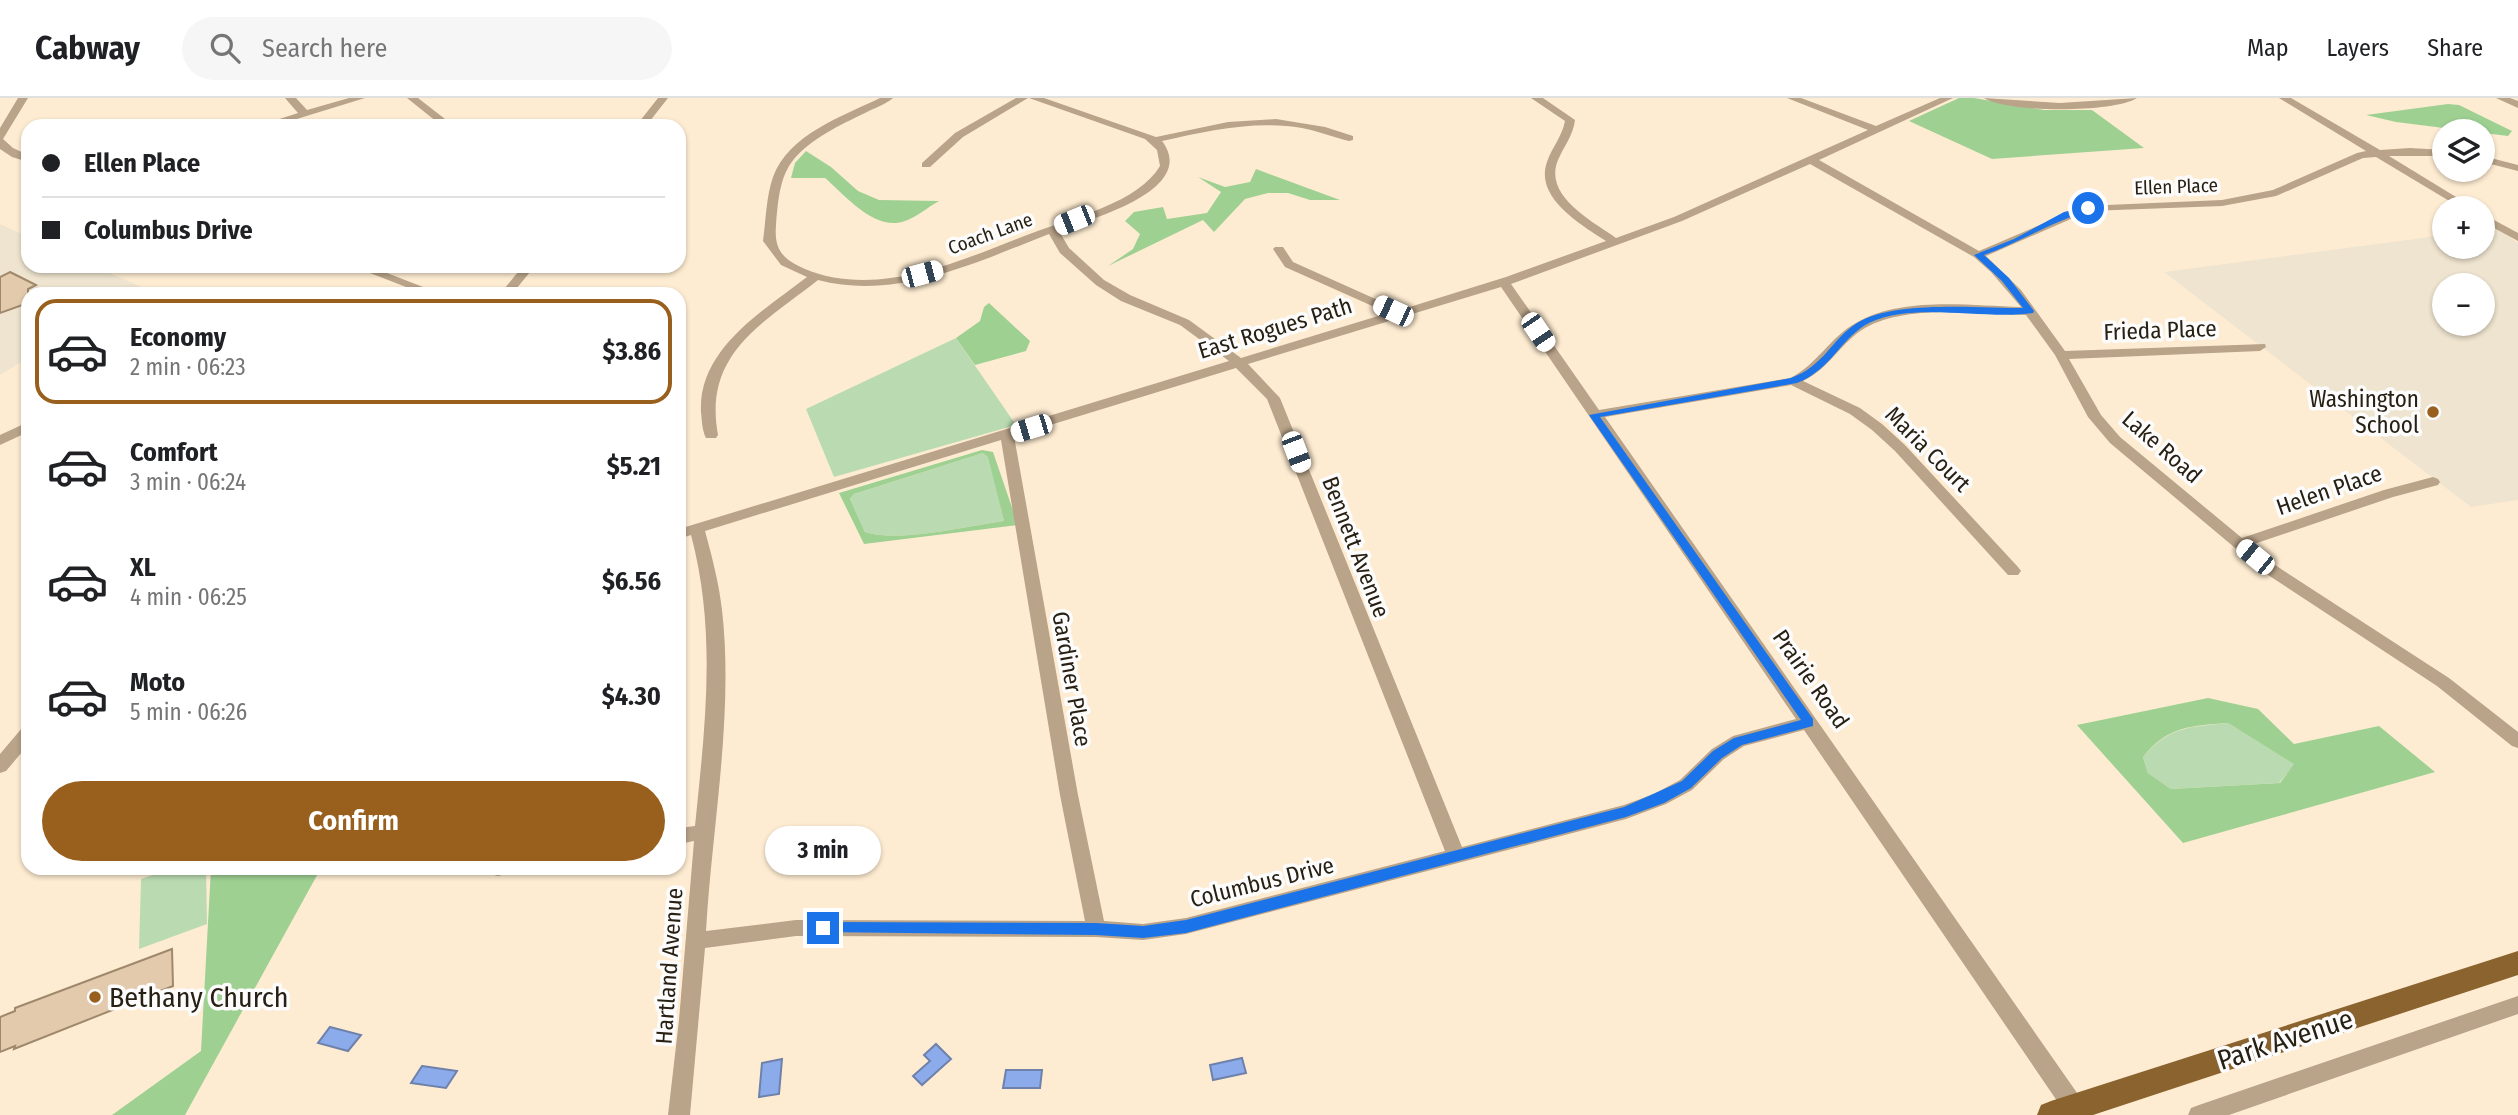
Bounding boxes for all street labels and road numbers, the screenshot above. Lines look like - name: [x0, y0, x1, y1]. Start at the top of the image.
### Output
- street label: Ellen Place: [2134, 174, 2218, 199]
- street label: Coach Lane: [945, 208, 1035, 259]
- street label: East Rogues Path: [1195, 291, 1355, 365]
- street label: Frieda Place: [2103, 314, 2217, 346]
- street label: Maria Court: [1880, 401, 1977, 498]
- street label: Lake Road: [2116, 405, 2208, 489]
- street label: Helen Place: [2272, 459, 2386, 521]
- street label: Bennett Avenue: [1316, 472, 1396, 622]
- street label: Gardiner Place: [1046, 609, 1098, 749]
- street label: Prairie Road: [1767, 624, 1855, 734]
- street label: Columbus Drive: [1187, 851, 1337, 913]
- street label: Hartland Avenue: [650, 887, 688, 1045]
- street label: Park Avenue: [2213, 1002, 2357, 1077]

